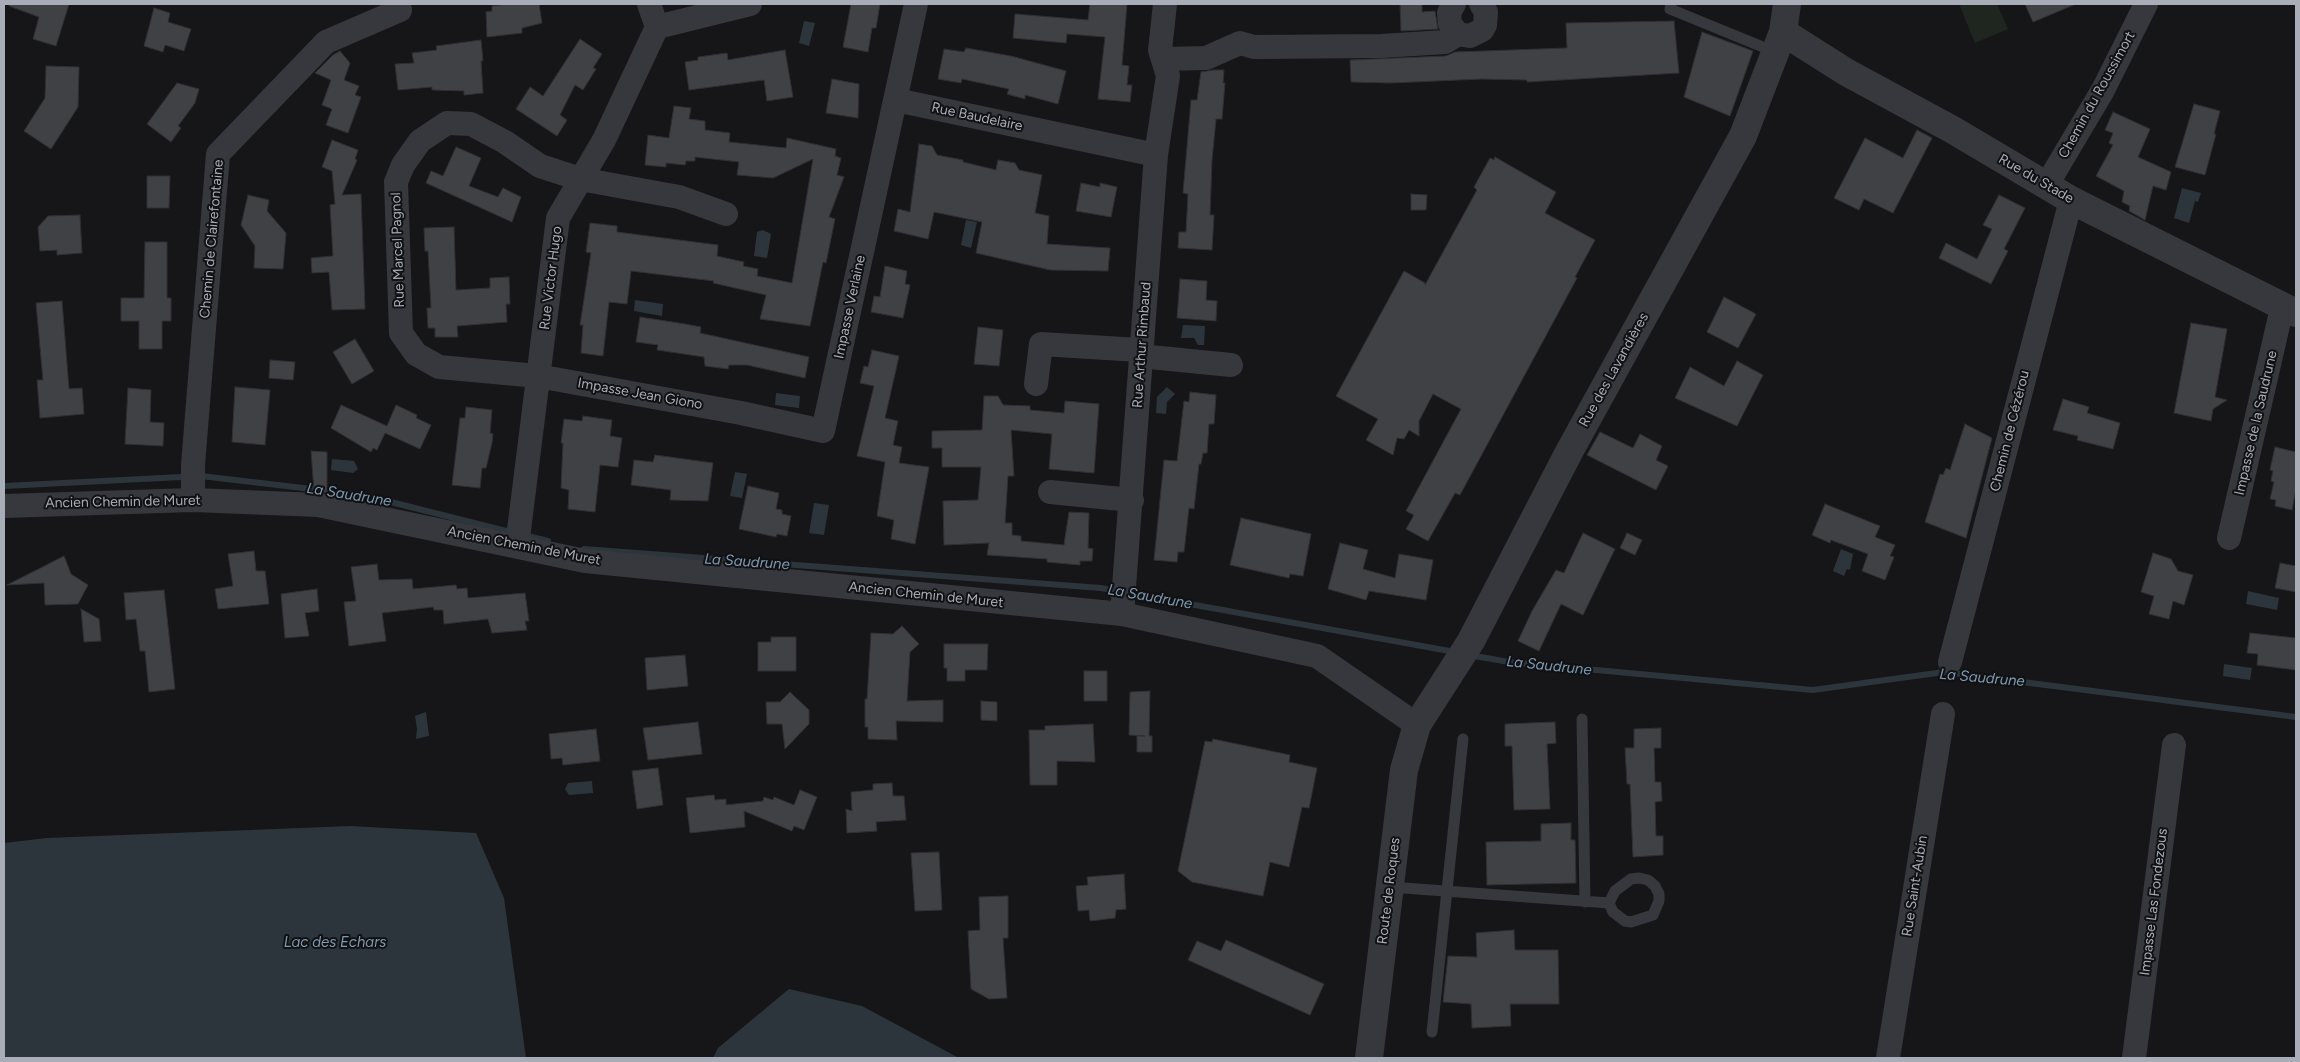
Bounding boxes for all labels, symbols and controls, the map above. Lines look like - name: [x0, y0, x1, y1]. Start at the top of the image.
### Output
- street label: Chemin du Roussimort: [2055, 29, 2139, 161]
- street label: Rue Baudelaire: [930, 99, 1024, 135]
- street label: Rue du Stade: [1995, 151, 2077, 207]
- street label: Chemin de Clairefontaine: [197, 159, 227, 319]
- street label: Rue Marcel Pagnol: [388, 192, 408, 308]
- street label: Rue Victor Hugo: [536, 225, 566, 331]
- street label: Impasse Verlaine: [831, 254, 869, 360]
- street label: Rue Arthur Rimbaud: [1129, 281, 1155, 409]
- street label: Rue des Lavandières: [1576, 310, 1652, 430]
- street label: Impasse de la Saudrune: [2231, 349, 2281, 497]
- street label: Chemin de Cézérou: [1987, 369, 2033, 493]
- street label: Impasse Jean Giono: [576, 375, 704, 413]
- water label: La Saudrune: [305, 479, 393, 511]
- street label: Ancien Chemin de Muret: [45, 492, 201, 512]
- street label: Ancien Chemin de Muret: [446, 523, 602, 569]
- water label: La Saudrune: [704, 550, 790, 574]
- street label: Ancien Chemin de Muret: [848, 579, 1004, 611]
- water label: La Saudrune: [1106, 581, 1194, 613]
- water label: La Saudrune: [1506, 653, 1592, 679]
- water label: La Saudrune: [1939, 665, 2025, 691]
- street label: Impasse Las Fondezous: [2137, 827, 2171, 977]
- street label: Rue Saint-Aubin: [1899, 834, 1931, 938]
- street label: Route de Roques: [1374, 837, 1404, 945]
- water label: Lac des Echars: [284, 934, 386, 952]

